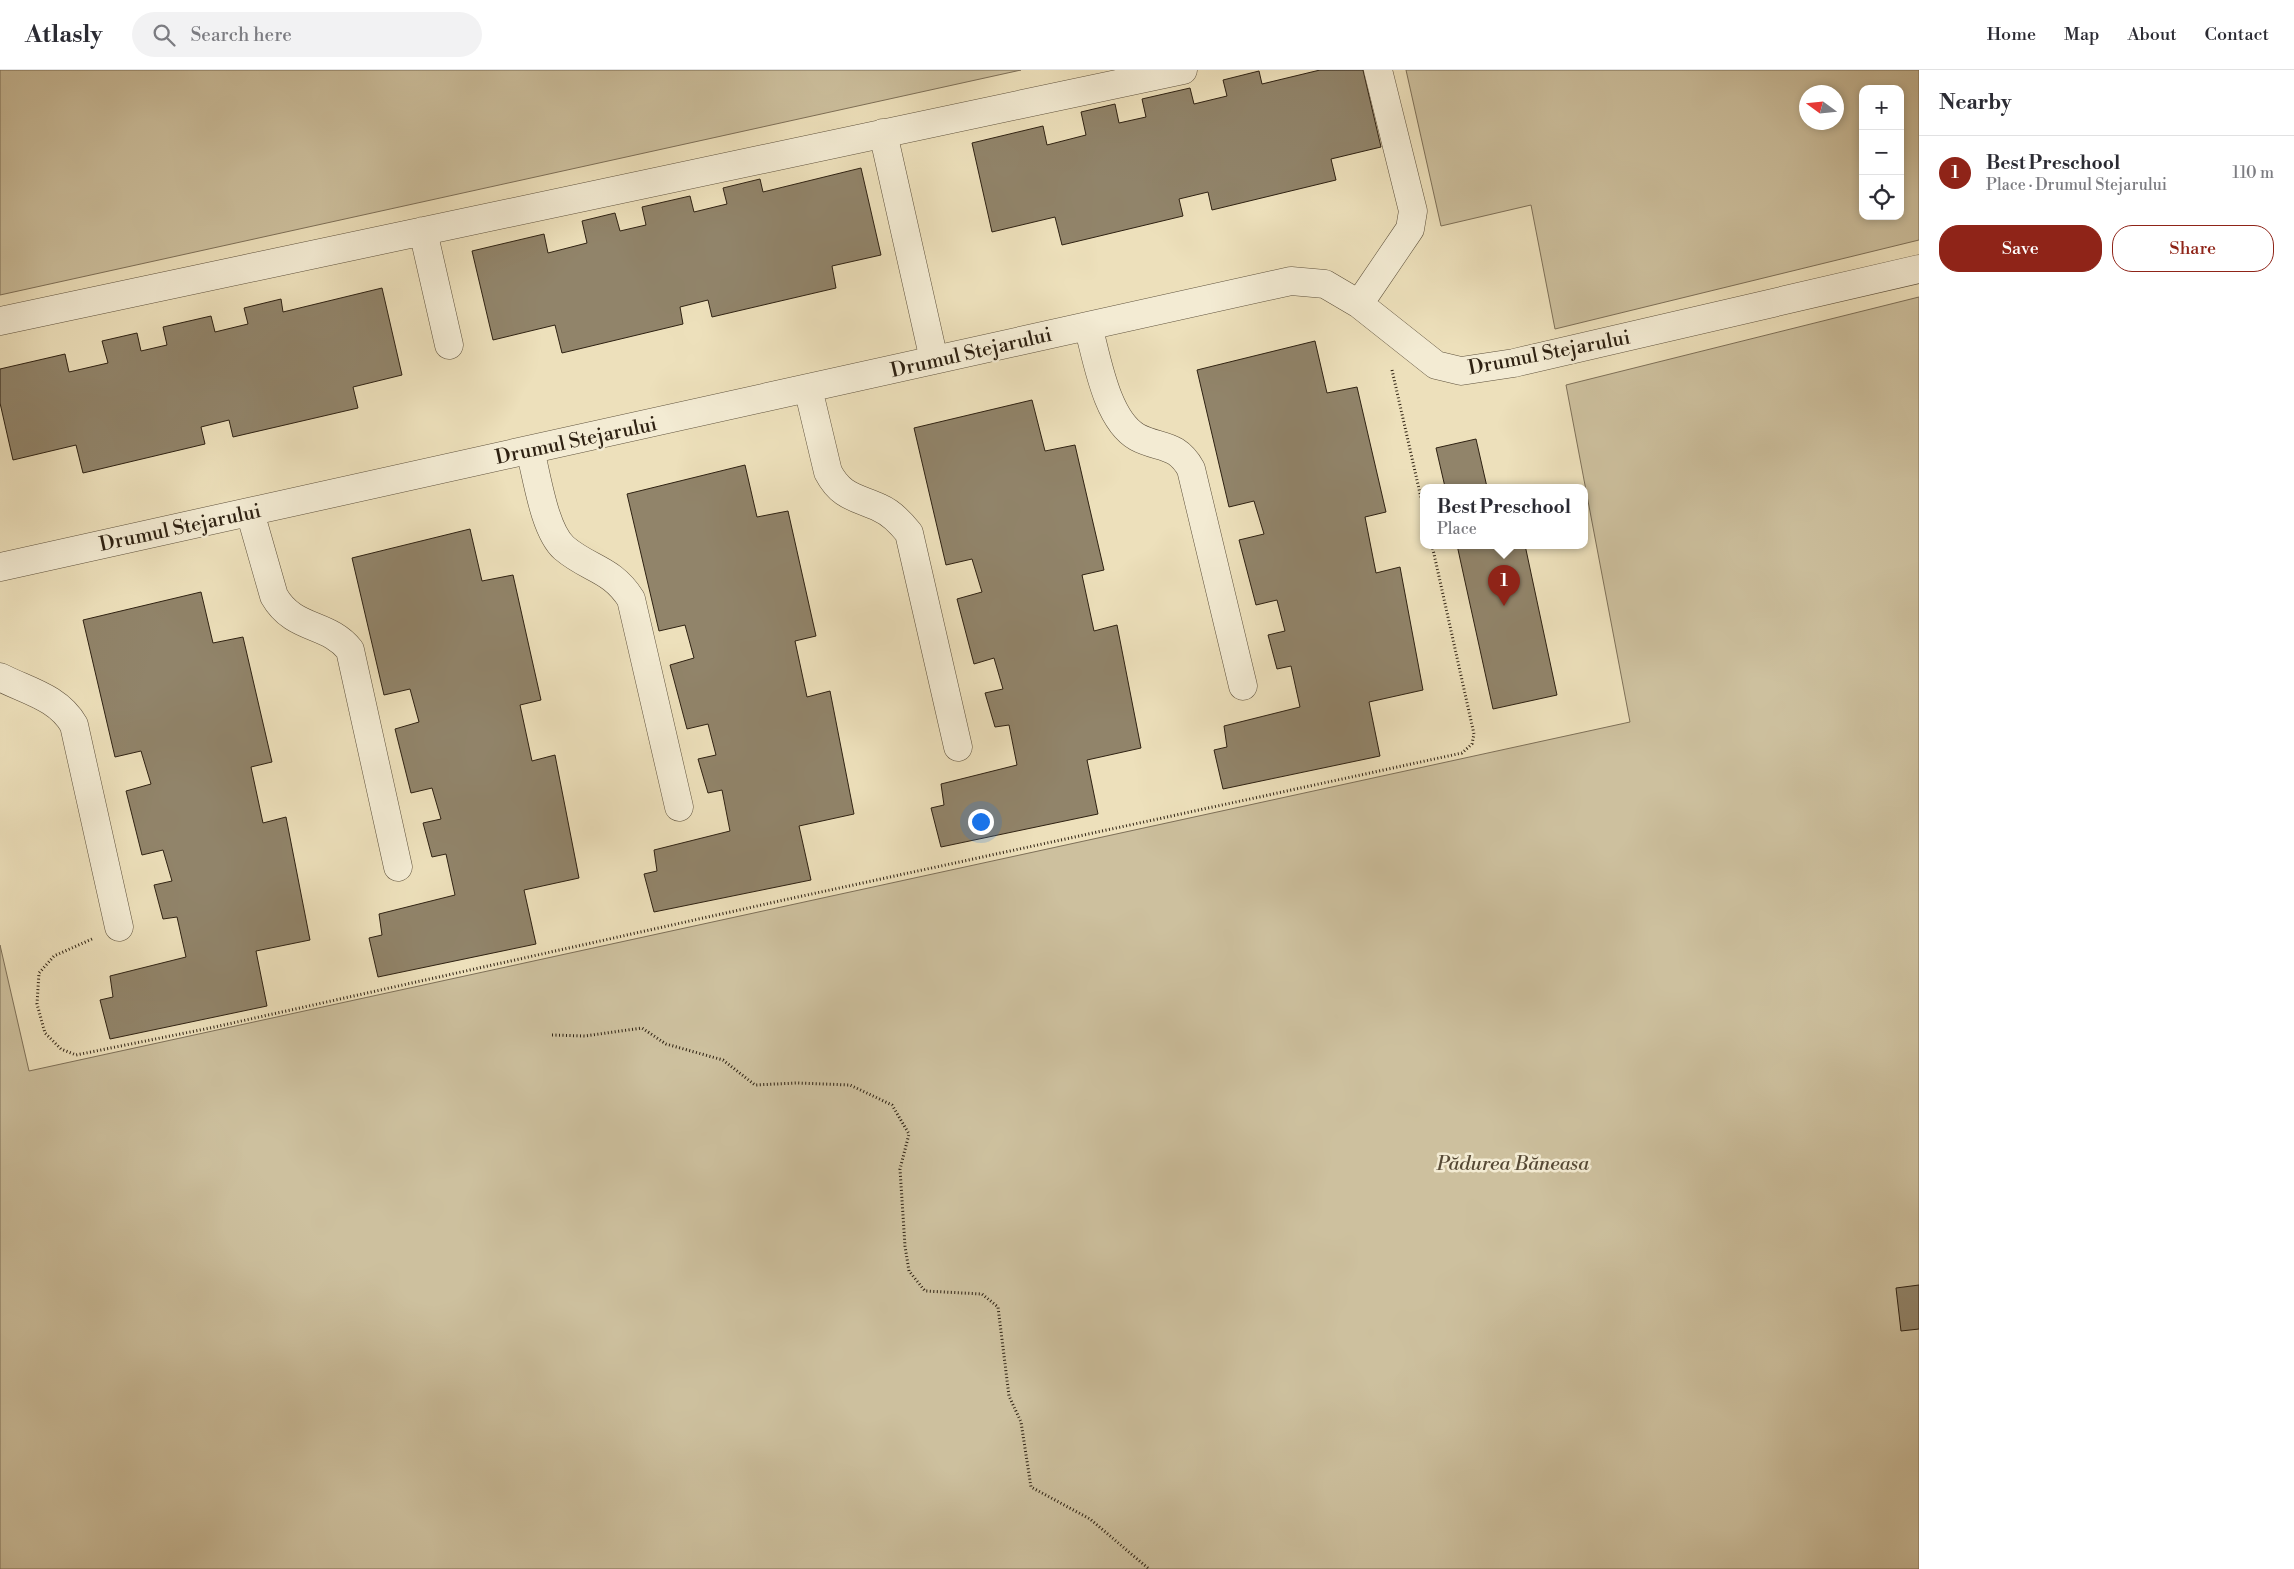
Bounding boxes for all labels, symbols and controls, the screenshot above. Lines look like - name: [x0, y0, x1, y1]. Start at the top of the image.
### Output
- search box: [132, 12, 482, 57]
- text: Atlasly: [25, 20, 102, 50]
- icon: search: [150, 21, 178, 49]
- text: Search here: [190, 23, 292, 47]
- text: Home: [1987, 23, 2036, 46]
- text: Map: [2064, 23, 2100, 46]
- text: About: [2128, 23, 2177, 46]
- text: Contact: [2205, 23, 2269, 46]
- north arrow: [1799, 85, 1844, 130]
- map controls: [1859, 85, 1904, 220]
- button: +: [1859, 85, 1904, 130]
- text: Nearby: [1939, 90, 2012, 116]
- button: −: [1859, 130, 1904, 175]
- text: Best Preschool: [1986, 151, 2120, 175]
- text: 1: [1951, 163, 1959, 183]
- text: 110 m: [2232, 163, 2274, 183]
- button: locate: [1859, 175, 1904, 220]
- text: Place · Drumul Stejarului: [1986, 175, 2167, 195]
- button: Save: [1939, 225, 2102, 272]
- button: Share: [2112, 225, 2274, 272]
- street label: Drumul Stejarului: [888, 323, 1055, 384]
- street label: Drumul Stejarului: [1466, 325, 1633, 381]
- street label: Drumul Stejarului: [493, 412, 660, 471]
- popup: [1420, 484, 1588, 549]
- text: Best Preschool: [1437, 495, 1571, 519]
- street label: Drumul Stejarului: [97, 499, 264, 558]
- text: Place: [1437, 519, 1477, 539]
- pin: 1: [1488, 565, 1520, 606]
- your location: [968, 809, 994, 835]
- park label: Pădurea Băneasa: [1436, 1152, 1590, 1177]

